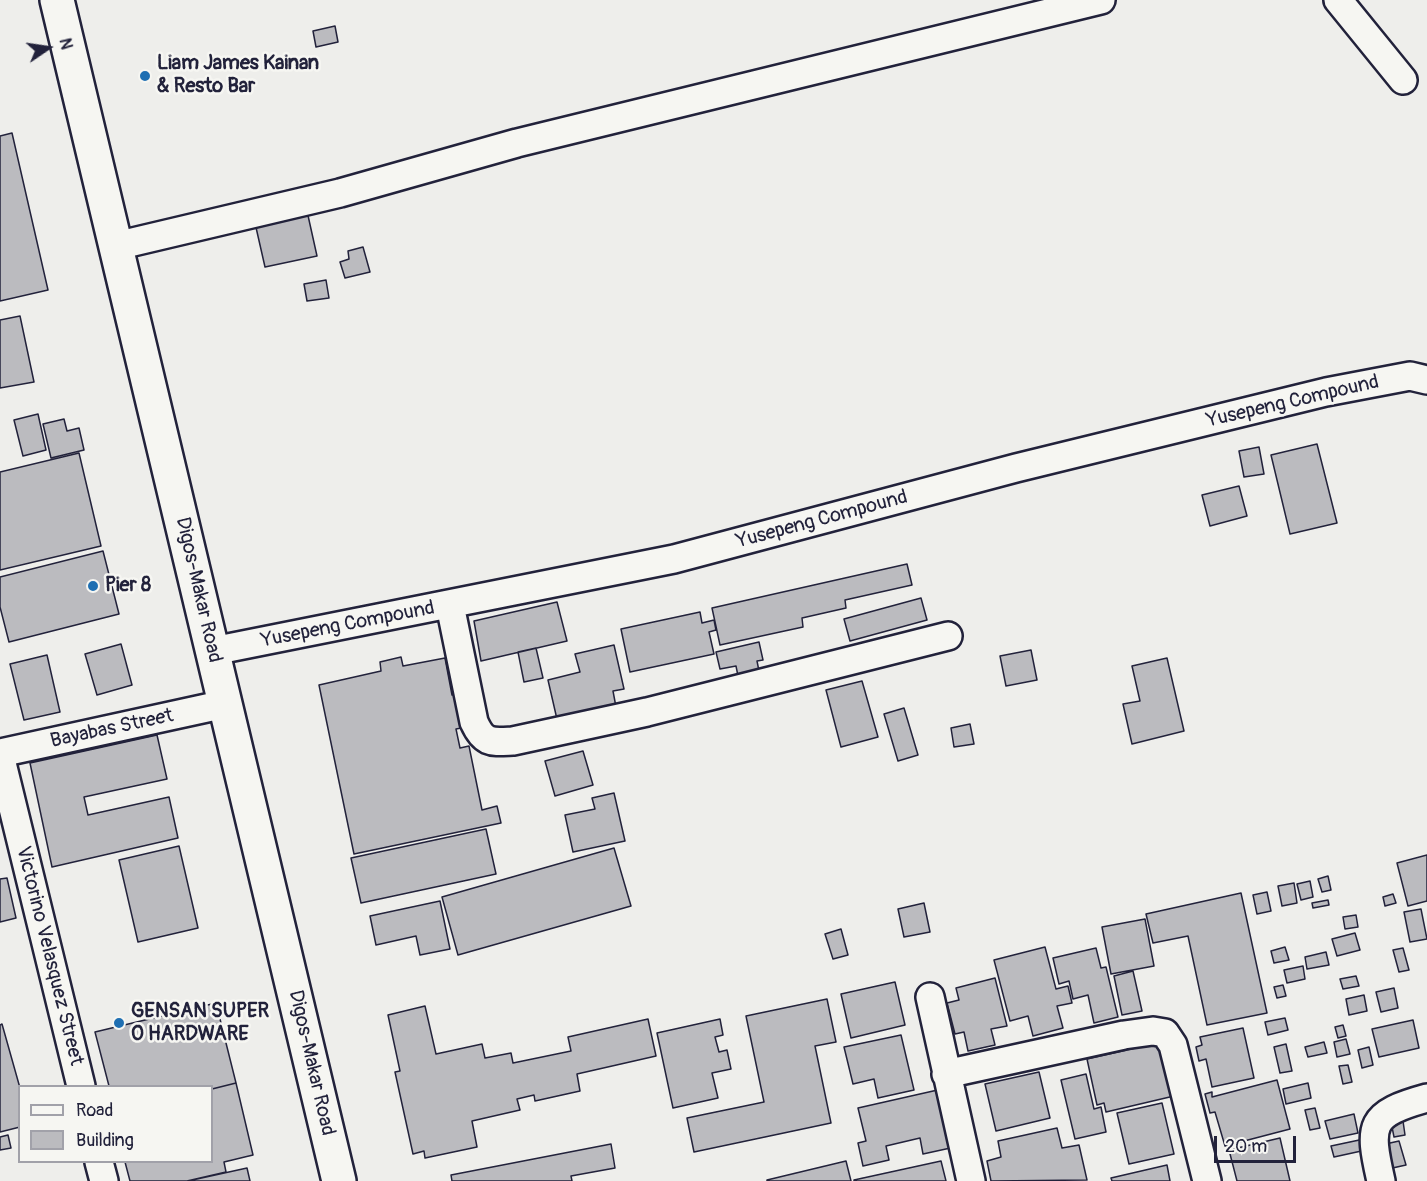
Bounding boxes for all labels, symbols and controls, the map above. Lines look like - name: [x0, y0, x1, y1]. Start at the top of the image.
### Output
- north arrow: [18, 18, 78, 78]
- text: N: [55, 36, 76, 51]
- place label: Liam James Kainan & Resto Bar: [157, 52, 319, 99]
- marker: Liam James Kainan & Resto Bar: [138, 69, 152, 83]
- street label: Yusepeng Compound: [1205, 371, 1381, 433]
- street label: Yusepeng Compound: [734, 486, 910, 554]
- street label: Digos-Makar Road: [170, 515, 226, 665]
- place label: Pier 8: [105, 574, 151, 598]
- marker: Pier 8: [86, 579, 100, 593]
- street label: Yusepeng Compound: [259, 596, 437, 654]
- street label: Bayabas Street: [48, 704, 176, 754]
- street label: Victorino Velasquez Street: [10, 844, 88, 1068]
- street label: Digos-Makar Road: [283, 988, 339, 1138]
- place label: GENSAN SUPER O HARDWARE: [131, 1000, 269, 1047]
- marker: GENSAN SUPER O HARDWARE: [112, 1016, 126, 1030]
- legend: [18, 1085, 213, 1163]
- text: Road: [76, 1099, 113, 1122]
- scale bar: [1217, 1124, 1300, 1162]
- text: Building: [76, 1129, 134, 1152]
- text: 20 m: [1225, 1135, 1267, 1158]

